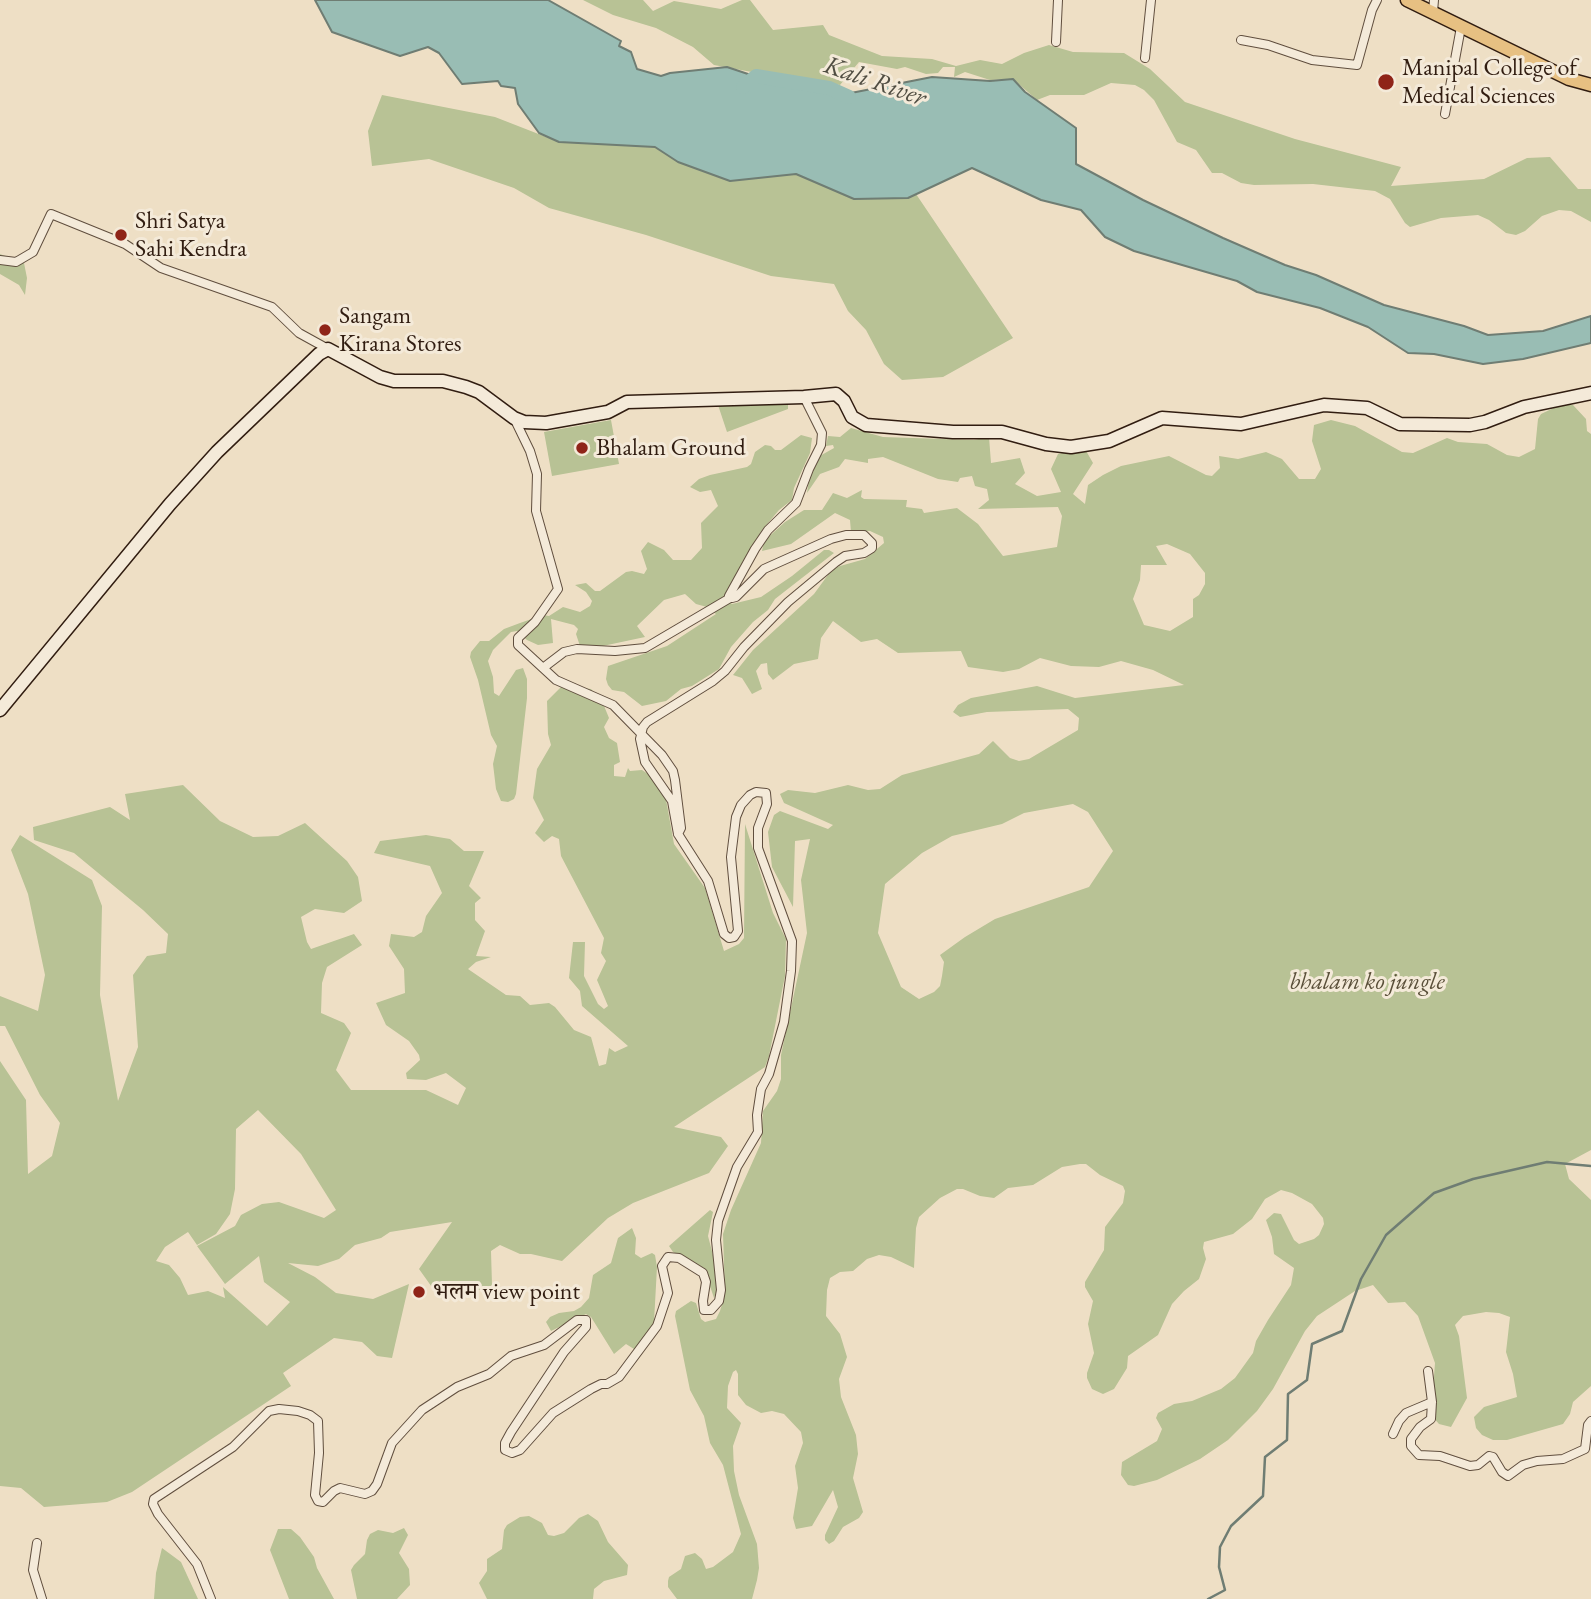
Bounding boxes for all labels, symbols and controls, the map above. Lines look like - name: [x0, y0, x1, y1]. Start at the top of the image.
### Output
- water label: Kali River: [820, 50, 930, 114]
- place label: Manipal College of Medical Sciences: [1402, 54, 1577, 110]
- marker: Manipal College of Medical Sciences: [1376, 72, 1396, 92]
- place label: Shri Satya Sahi Kendra: [135, 207, 247, 263]
- marker: Shri Satya Sahi Kendra: [113, 227, 129, 243]
- place label: Sangam Kirana Stores: [339, 302, 462, 358]
- marker: Sangam Kirana Stores: [317, 322, 333, 338]
- place label: Bhalam Ground: [596, 434, 746, 462]
- marker: Bhalam Ground: [574, 440, 590, 456]
- park label: bhalam ko jungle: [1289, 968, 1445, 996]
- place label: भलम view point: [433, 1278, 580, 1306]
- marker: भलम view point: [411, 1284, 427, 1300]

